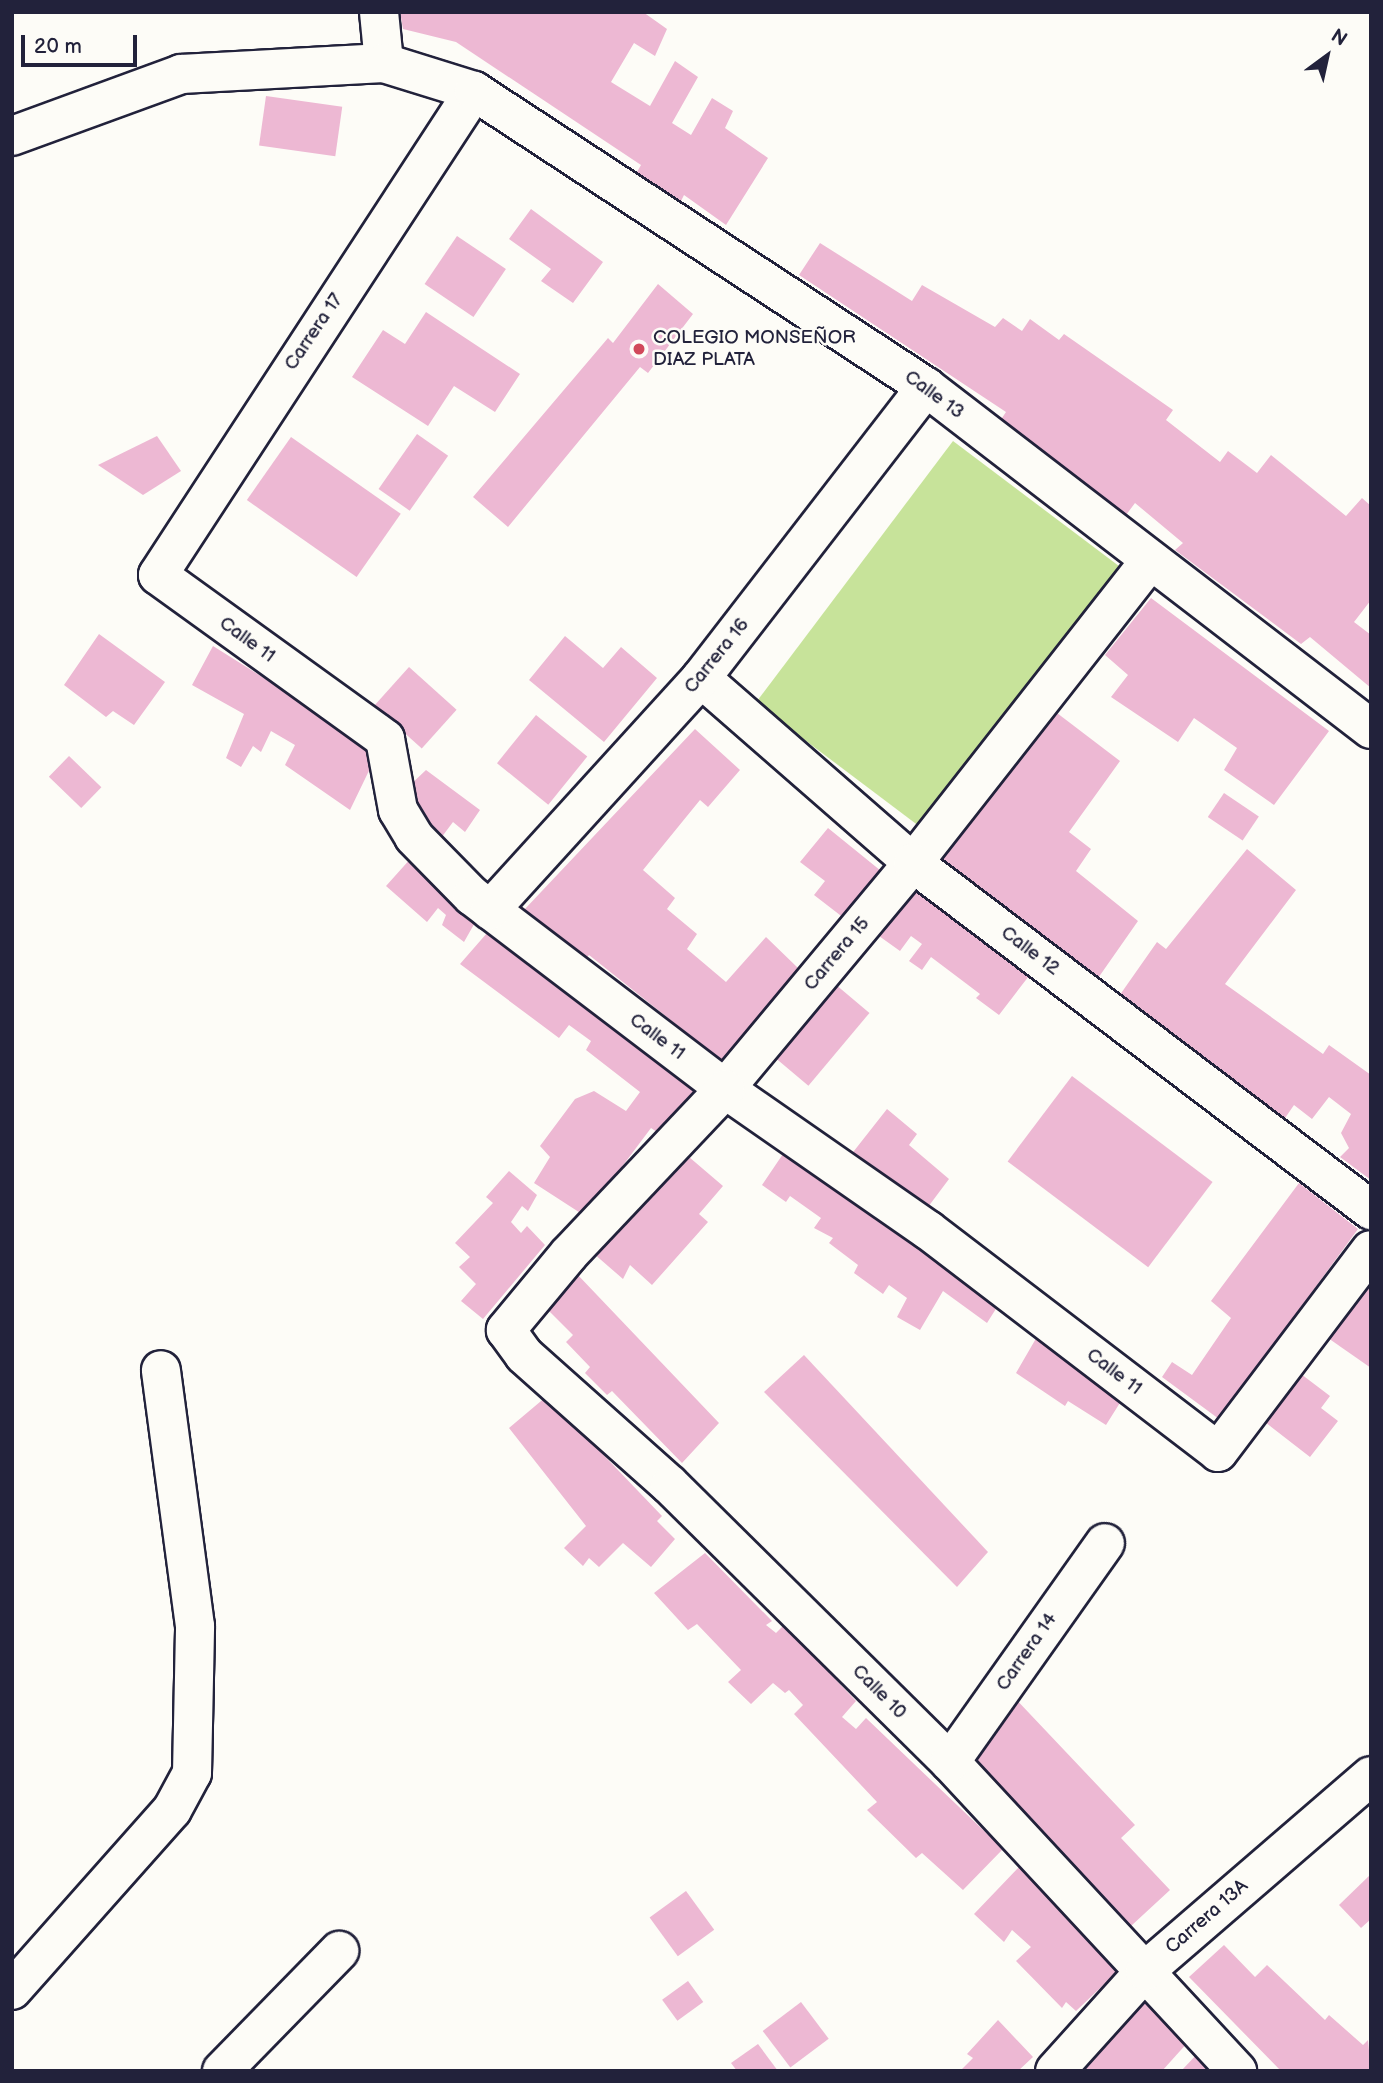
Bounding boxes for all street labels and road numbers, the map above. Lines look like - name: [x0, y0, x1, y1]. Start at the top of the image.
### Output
- street label: Carrera 17: [280, 289, 348, 375]
- street label: Calle 13: [900, 366, 968, 424]
- street label: Calle 11: [215, 612, 279, 668]
- street label: Carrera 16: [680, 614, 754, 698]
- street label: Carrera 15: [800, 912, 874, 996]
- street label: Calle 12: [996, 922, 1064, 980]
- street label: Calle 11: [625, 1009, 689, 1065]
- street label: Calle 11: [1082, 1344, 1146, 1400]
- street label: Carrera 14: [992, 1609, 1062, 1695]
- street label: Calle 10: [847, 1660, 911, 1724]
- street label: Carrera 13A: [1161, 1875, 1253, 1959]

